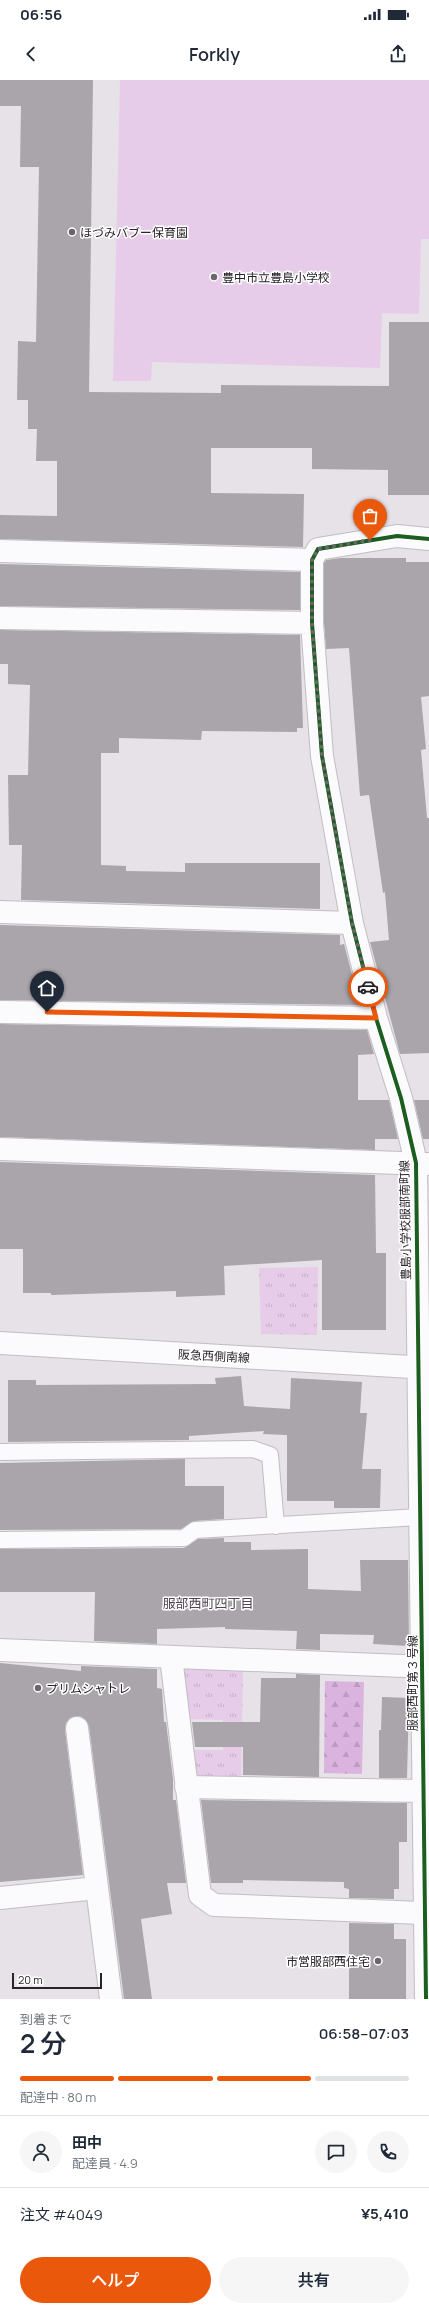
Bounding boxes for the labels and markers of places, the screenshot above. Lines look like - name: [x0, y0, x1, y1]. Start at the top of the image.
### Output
- place label: ほづみバブー保育園: [80, 224, 188, 241]
- marker: ほづみバブー保育園: [67, 227, 77, 237]
- place label: 豊中市立豊島小学校: [222, 269, 330, 286]
- marker: 豊中市立豊島小学校: [209, 272, 219, 282]
- pin: [353, 499, 387, 540]
- pin: [30, 971, 64, 1012]
- place label: プリムシャトレ: [46, 1680, 130, 1697]
- marker: プリムシャトレ: [33, 1683, 43, 1693]
- place label: 市営服部西住宅: [286, 1953, 370, 1970]
- marker: 市営服部西住宅: [373, 1956, 383, 1966]

